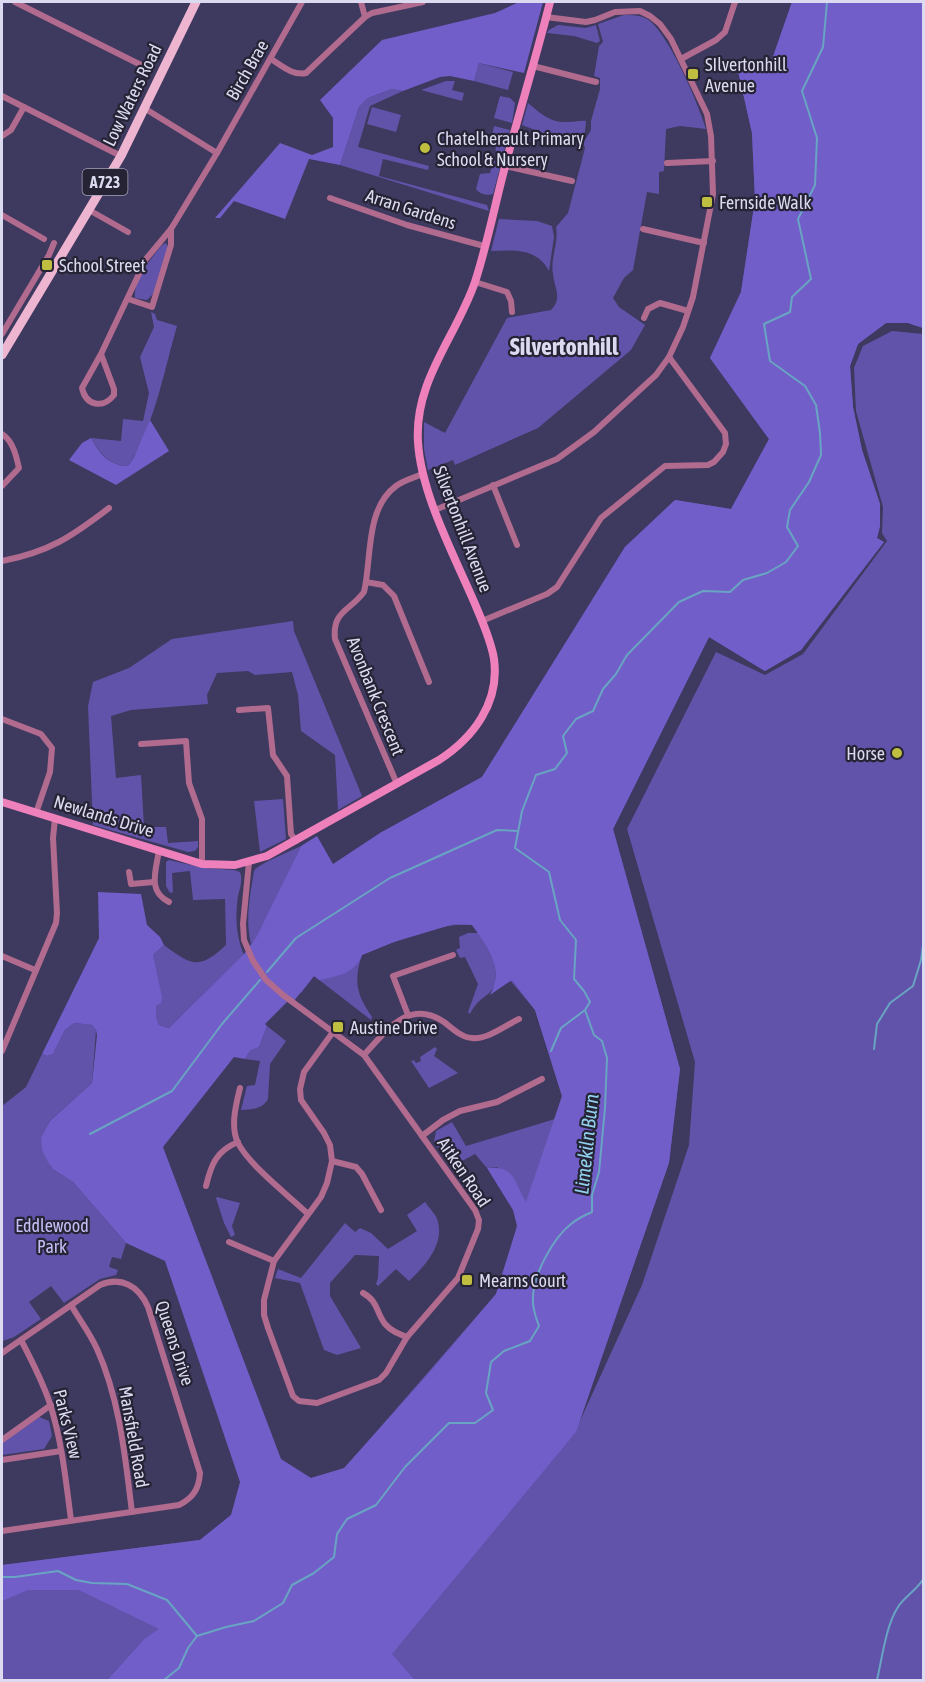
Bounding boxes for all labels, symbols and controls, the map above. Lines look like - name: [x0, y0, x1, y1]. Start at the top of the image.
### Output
- street label: Birch Brae: [221, 36, 273, 104]
- street label: Low Waters Road: [98, 41, 166, 149]
- place label: SIlvertonhill Avenue: [705, 54, 787, 96]
- marker: SIlvertonhill Avenue: [686, 67, 700, 81]
- place label: Chatelherault Primary School & Nursery: [437, 128, 584, 170]
- marker: Chatelherault Primary School & Nursery: [418, 141, 432, 155]
- road number: A723: [82, 169, 128, 195]
- street label: Arran Gardens: [363, 185, 459, 233]
- place label: Fernside Walk: [719, 192, 811, 213]
- marker: Fernside Walk: [700, 195, 714, 209]
- place label: School Street: [59, 255, 146, 276]
- marker: School Street: [40, 258, 54, 272]
- district label: Silvertonhill: [510, 333, 619, 360]
- street label: Silvertonhill Avenue: [429, 463, 497, 595]
- street label: Avonbank Crescent: [343, 634, 409, 758]
- place label: Horse: [846, 743, 885, 764]
- marker: Horse: [890, 746, 904, 760]
- street label: Newlands Drive: [51, 791, 157, 841]
- place label: Austine Drive: [350, 1017, 438, 1038]
- marker: Austine Drive: [331, 1020, 345, 1034]
- water label: Limekiln Burn: [569, 1092, 603, 1195]
- street label: Aitken Road: [433, 1133, 495, 1211]
- park label: Eddlewood Park: [15, 1215, 89, 1257]
- place label: Mearns Court: [479, 1270, 566, 1291]
- marker: Mearns Court: [460, 1273, 474, 1287]
- street label: Queens Drive: [151, 1298, 199, 1388]
- street label: Mansfield Road: [115, 1385, 153, 1489]
- street label: Parks View: [49, 1387, 87, 1461]

